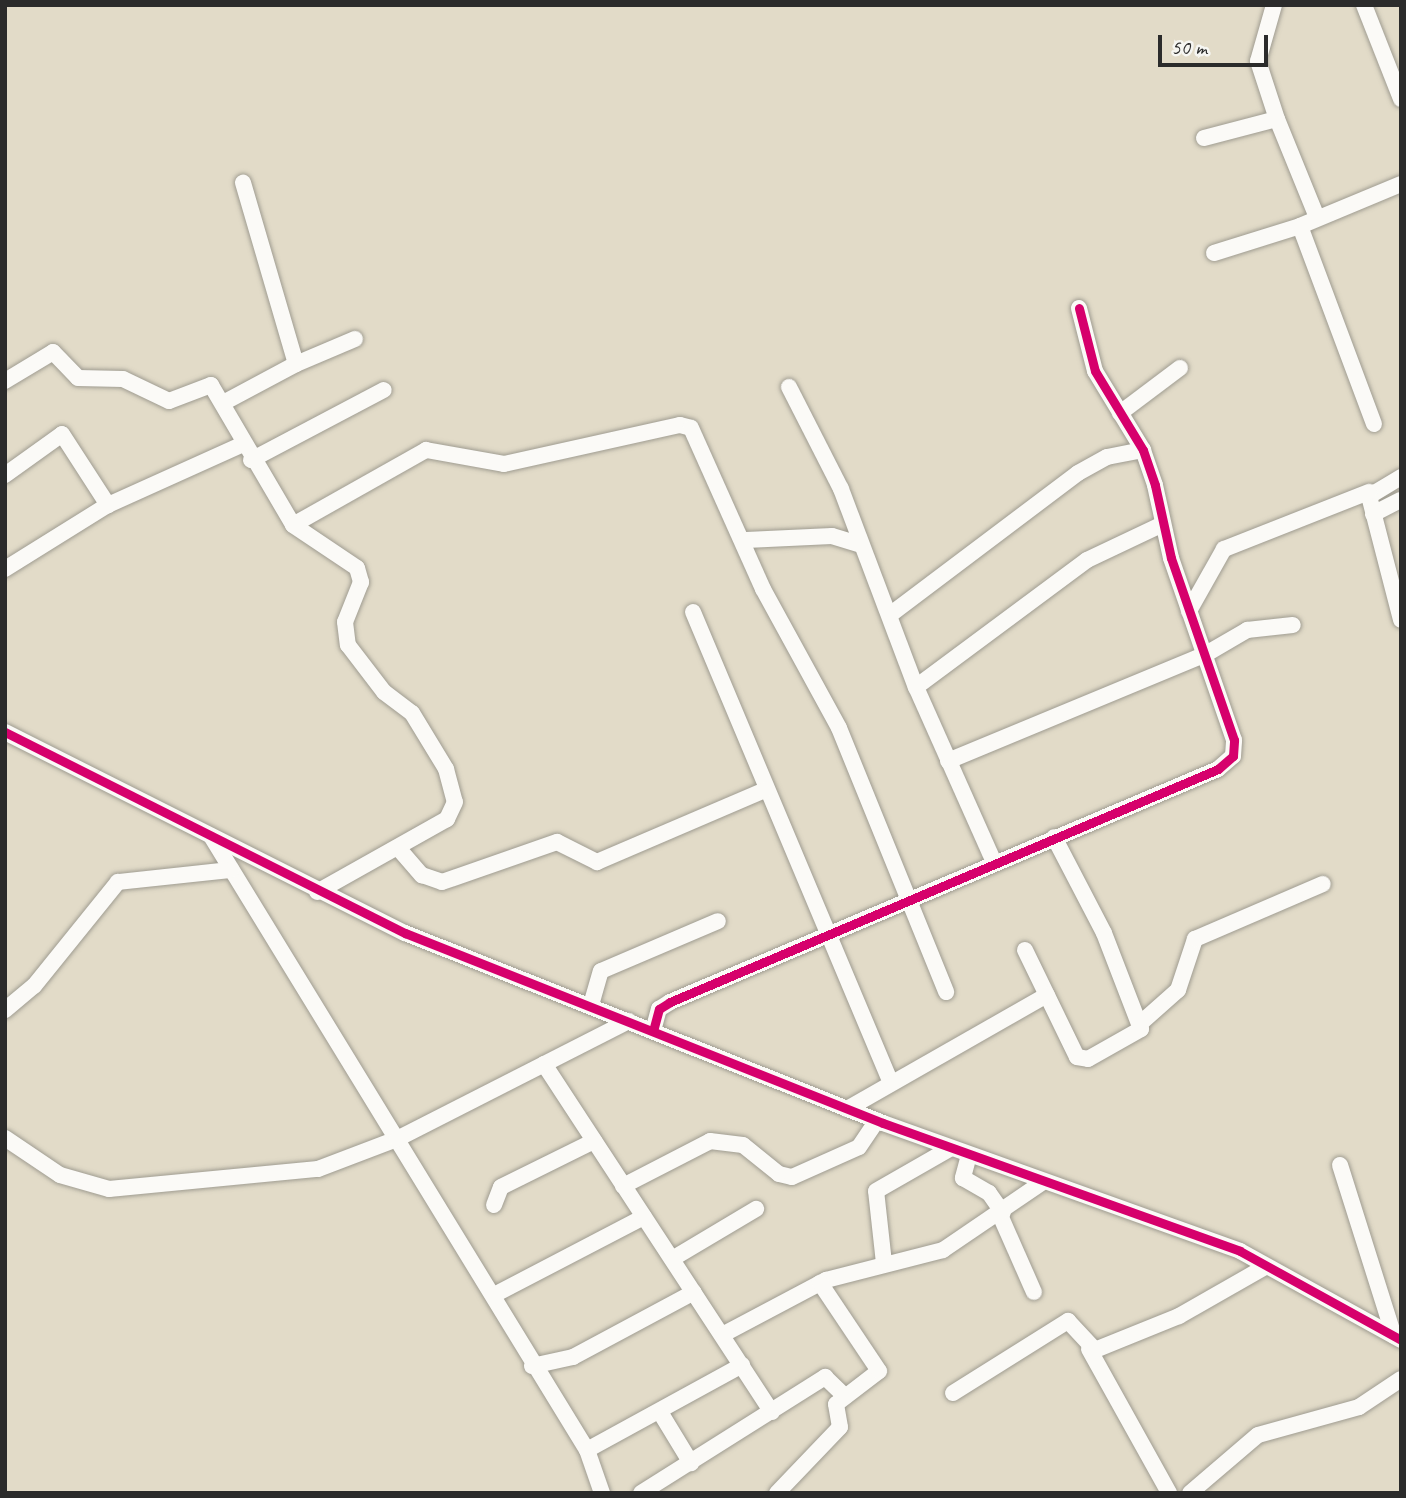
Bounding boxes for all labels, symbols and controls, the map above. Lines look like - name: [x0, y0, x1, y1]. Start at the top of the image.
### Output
- scale bar: [1161, 21, 1271, 65]
- text: 50 m: [1171, 34, 1207, 60]

